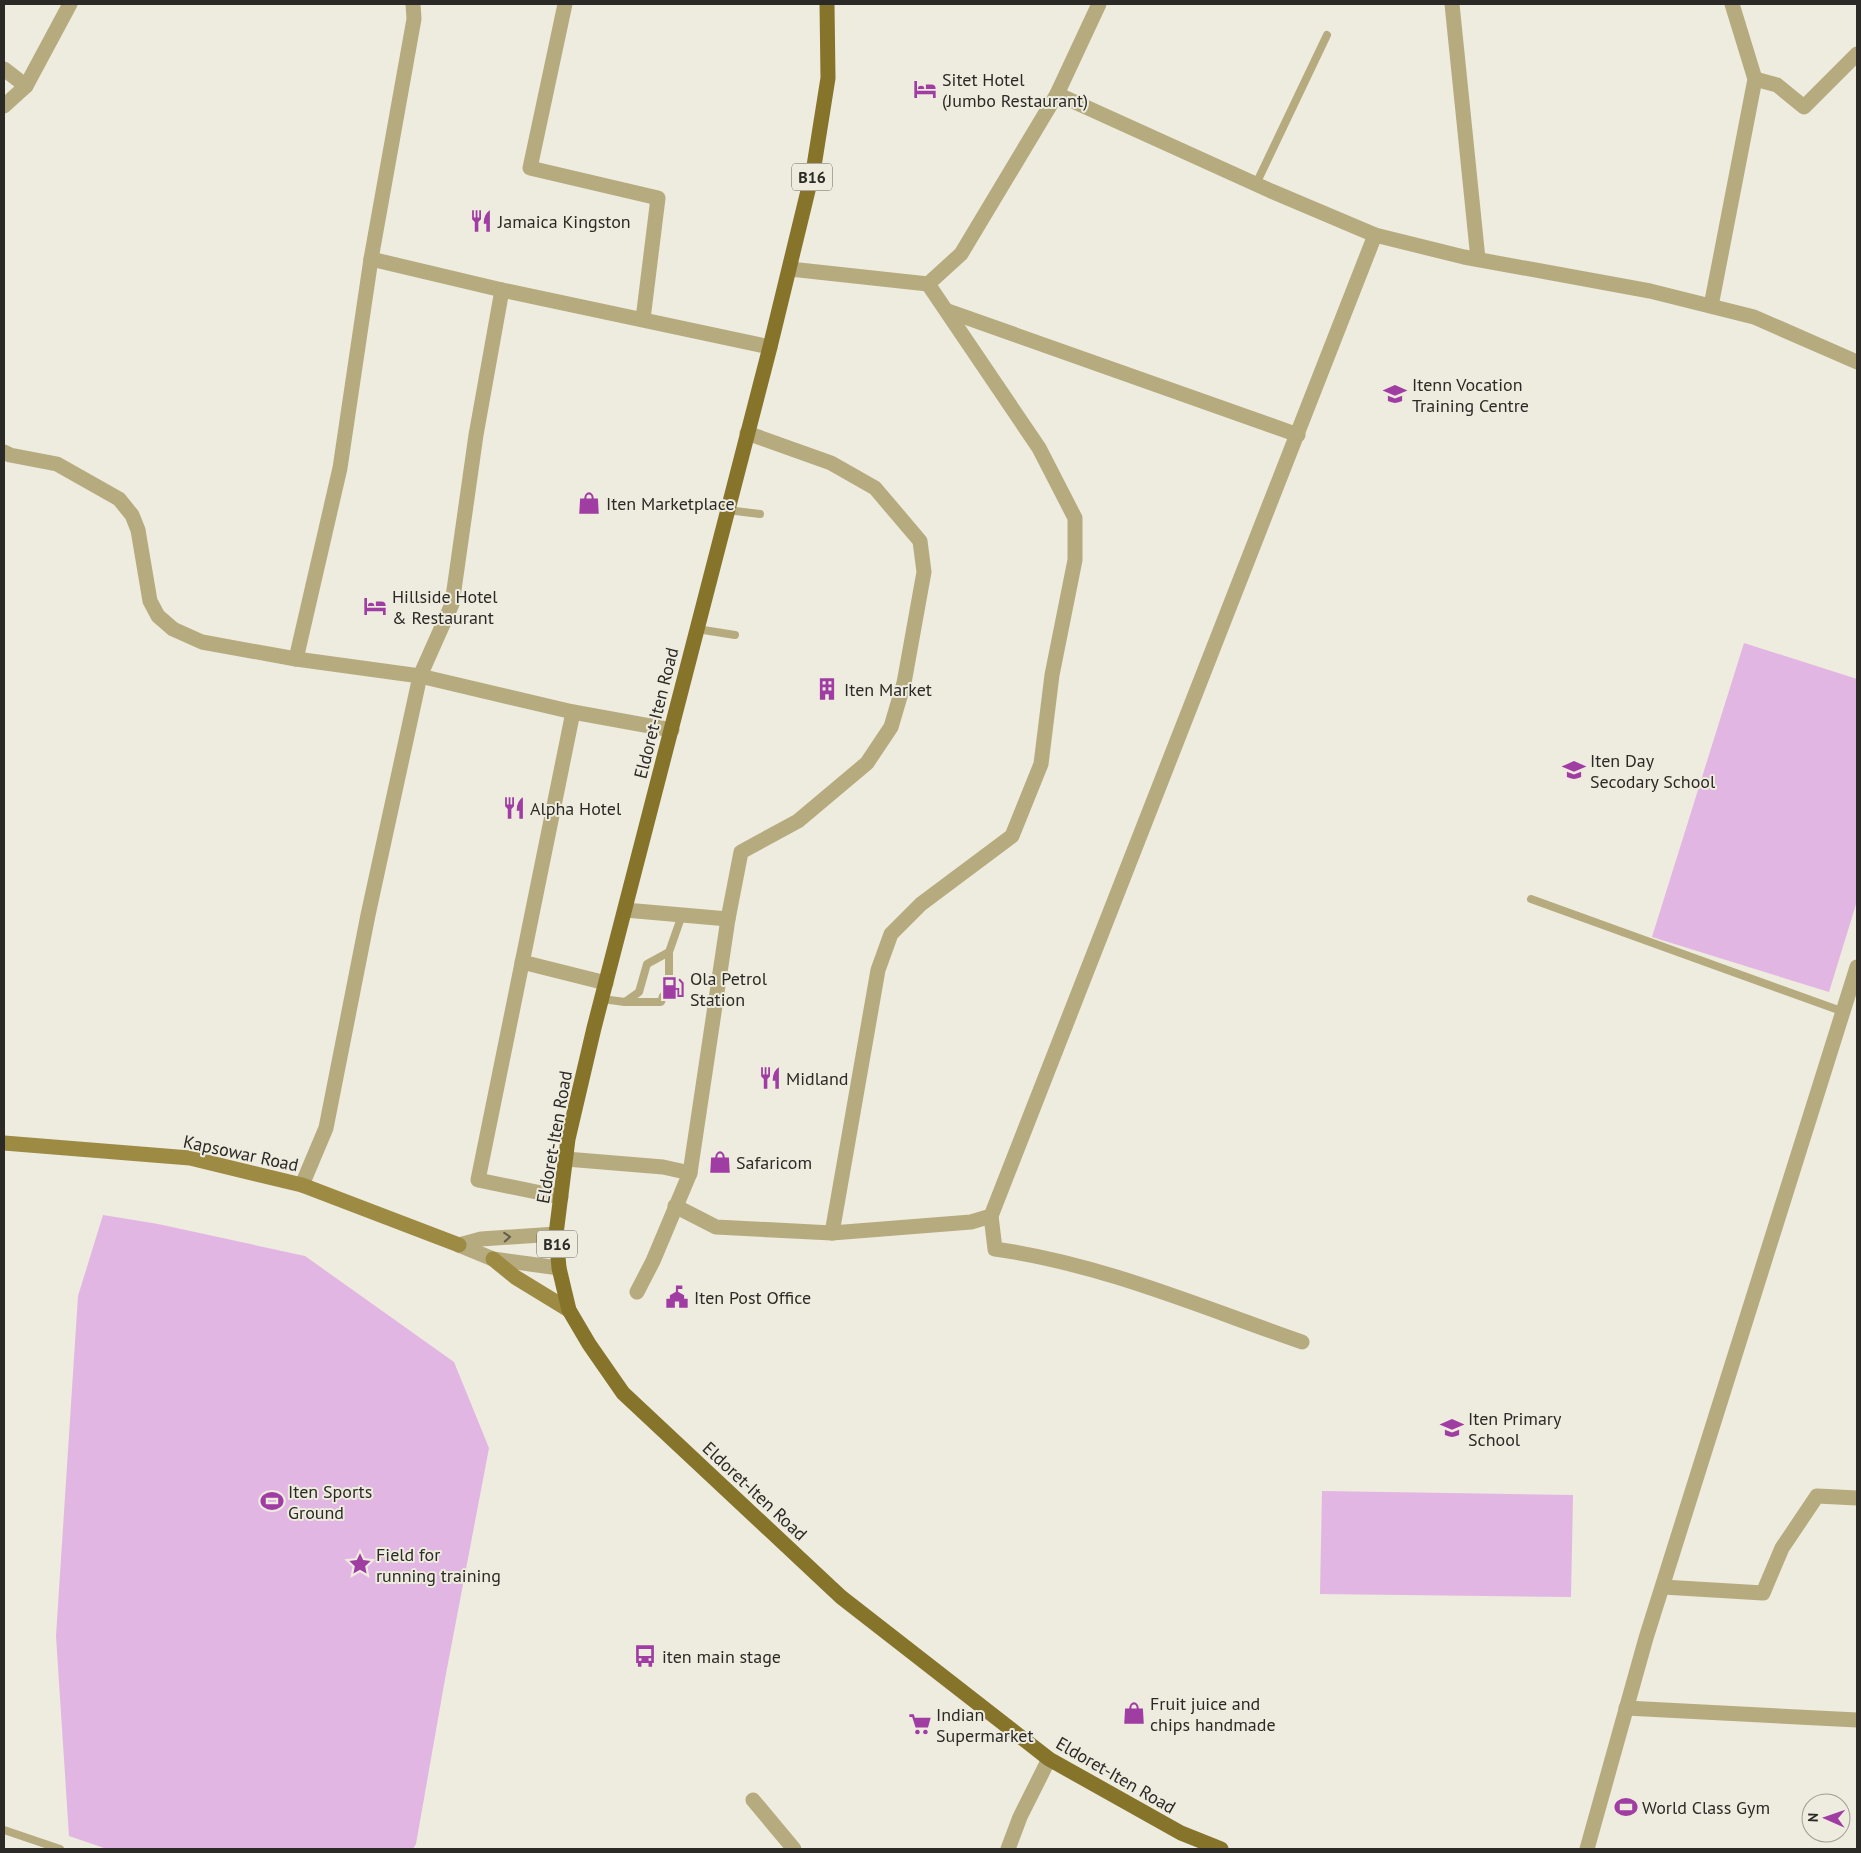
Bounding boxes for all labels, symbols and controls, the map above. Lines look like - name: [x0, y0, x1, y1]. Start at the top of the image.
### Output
- place label: Sitet Hotel (Jumbo Restaurant): [942, 68, 1088, 112]
- hotel icon: Sitet Hotel (Jumbo Restaurant): [912, 76, 938, 102]
- road number: B16: [792, 163, 832, 190]
- restaurant icon: Jamaica Kingston: [468, 208, 494, 234]
- place label: Jamaica Kingston: [497, 210, 631, 233]
- place label: Itenn Vocation Training Centre: [1412, 373, 1529, 417]
- school or university icon: Itenn Vocation Training Centre: [1382, 381, 1408, 407]
- shop icon: Iten Marketplace: [576, 490, 602, 516]
- place label: Iten Marketplace: [606, 492, 735, 515]
- place label: Hillside Hotel & Restaurant: [392, 585, 498, 629]
- hotel icon: Hillside Hotel & Restaurant: [362, 593, 388, 619]
- street label: Eldoret-Iten Road: [629, 645, 683, 781]
- building icon: Iten Market: [814, 676, 840, 702]
- place label: Iten Market: [844, 678, 932, 701]
- place label: Iten Day Secodary School: [1590, 749, 1716, 793]
- school or university icon: Iten Day Secodary School: [1561, 757, 1587, 783]
- restaurant icon: Alpha Hotel: [501, 795, 527, 821]
- place label: Alpha Hotel: [530, 797, 622, 820]
- place label: Ola Petrol Station: [690, 967, 768, 1011]
- fuel station icon: Ola Petrol Station: [660, 975, 686, 1001]
- restaurant icon: Midland: [757, 1065, 783, 1091]
- place label: Midland: [786, 1067, 848, 1090]
- street label: Eldoret-Iten Road: [531, 1069, 577, 1205]
- street label: Kapsowar Road: [181, 1130, 301, 1176]
- shop icon: Safaricom: [707, 1149, 733, 1175]
- place label: Safaricom: [736, 1151, 812, 1174]
- road number: B16: [537, 1230, 577, 1258]
- one-way arrow: [504, 1231, 512, 1242]
- public building icon: Iten Post Office: [664, 1284, 690, 1310]
- place label: Iten Post Office: [694, 1286, 811, 1309]
- place label: Iten Primary School: [1468, 1407, 1562, 1451]
- school or university icon: Iten Primary School: [1439, 1415, 1465, 1441]
- street label: Eldoret-Iten Road: [698, 1437, 812, 1545]
- place label: Iten Sports Ground: [288, 1480, 372, 1524]
- sports icon: Iten Sports Ground: [259, 1488, 285, 1514]
- place label: Field for running training: [376, 1543, 501, 1587]
- place icon: Field for running training: [347, 1551, 373, 1577]
- bus stop icon: iten main stage: [632, 1643, 658, 1669]
- place label: iten main stage: [662, 1645, 781, 1668]
- place label: Fruit juice and chips handmade: [1150, 1692, 1276, 1736]
- shop icon: Fruit juice and chips handmade: [1121, 1700, 1147, 1726]
- place label: Indian Supermarket: [936, 1703, 1034, 1747]
- supermarket icon: Indian Supermarket: [907, 1711, 933, 1737]
- street label: Eldoret-Iten Road: [1052, 1731, 1180, 1819]
- north arrow: [1801, 1793, 1851, 1843]
- sports icon: World Class Gym: [1613, 1794, 1639, 1820]
- place label: World Class Gym: [1642, 1796, 1770, 1819]
- text: N: [1804, 1813, 1822, 1822]

